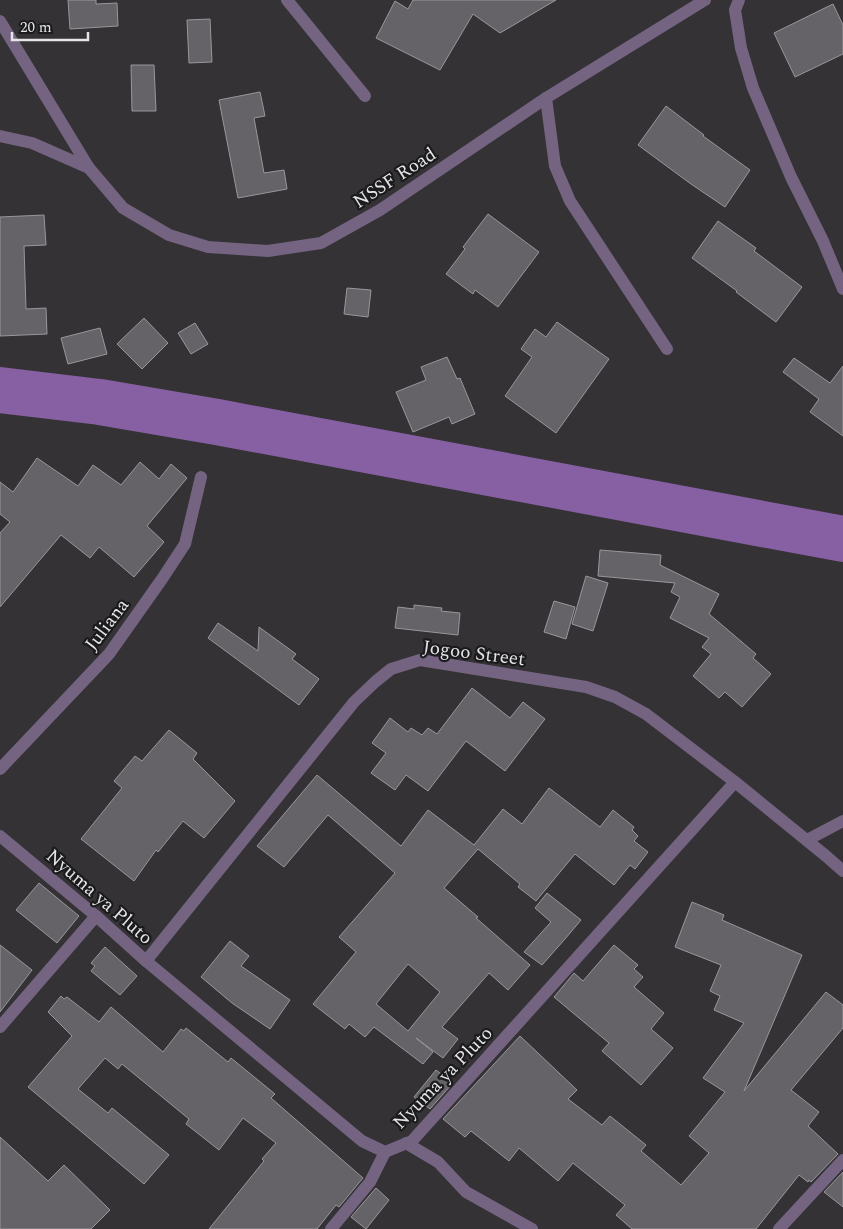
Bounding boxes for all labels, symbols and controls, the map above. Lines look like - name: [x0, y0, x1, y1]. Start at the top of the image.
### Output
- scale bar: [12, 10, 89, 42]
- text: 20 m: [20, 16, 52, 39]
- street label: NSSF Road: [347, 140, 442, 216]
- street label: Juliana: [78, 592, 137, 657]
- street label: Jogoo Street: [421, 633, 527, 674]
- street label: Nyuma ya Pluto: [39, 842, 159, 952]
- street label: Nyuma ya Pluto: [386, 1020, 500, 1136]

